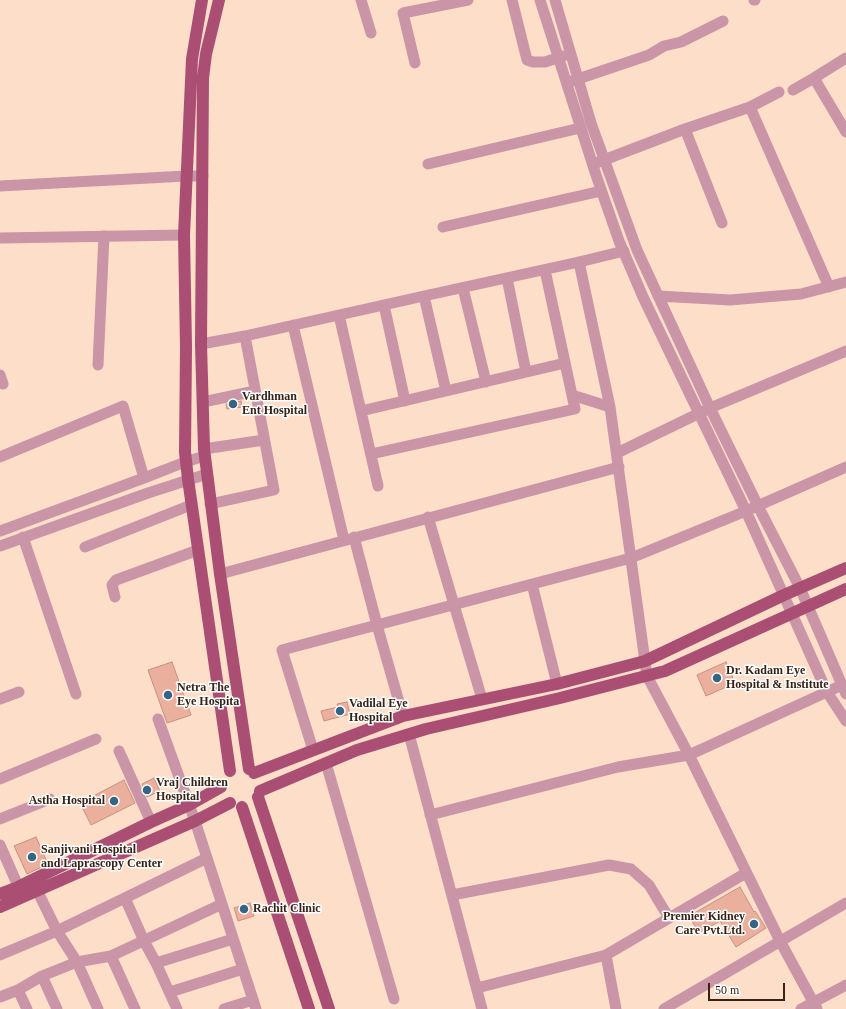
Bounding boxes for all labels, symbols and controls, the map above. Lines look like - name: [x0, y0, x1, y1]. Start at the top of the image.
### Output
- place label: Vardhman Ent Hospital: [242, 390, 307, 418]
- marker: Vardhman Ent Hospital: [227, 398, 239, 410]
- place label: Dr. Kadam Eye Hospital & Institute: [726, 664, 829, 692]
- marker: Dr. Kadam Eye Hospital & Institute: [711, 672, 723, 684]
- place label: Netra The Eye Hospita: [177, 681, 239, 709]
- marker: Netra The Eye Hospita: [162, 689, 174, 701]
- place label: Vadilal Eye Hospital: [349, 697, 408, 725]
- marker: Vadilal Eye Hospital: [334, 705, 346, 717]
- place label: Vraj Children Hospital: [156, 776, 228, 804]
- marker: Vraj Children Hospital: [141, 784, 153, 796]
- place label: Astha Hospital: [29, 794, 105, 808]
- marker: Astha Hospital: [108, 795, 120, 807]
- place label: Sanjivani Hospital and Laprascopy Center: [41, 843, 162, 871]
- marker: Sanjivani Hospital and Laprascopy Center: [26, 851, 38, 863]
- place label: Rachit Clinic: [253, 902, 321, 916]
- marker: Rachit Clinic: [238, 903, 250, 915]
- place label: Premier Kidney Care Pvt.Ltd.: [663, 910, 745, 938]
- marker: Premier Kidney Care Pvt.Ltd.: [748, 918, 760, 930]
- scale bar: [710, 975, 787, 1001]
- text: 50 m: [715, 983, 739, 997]

